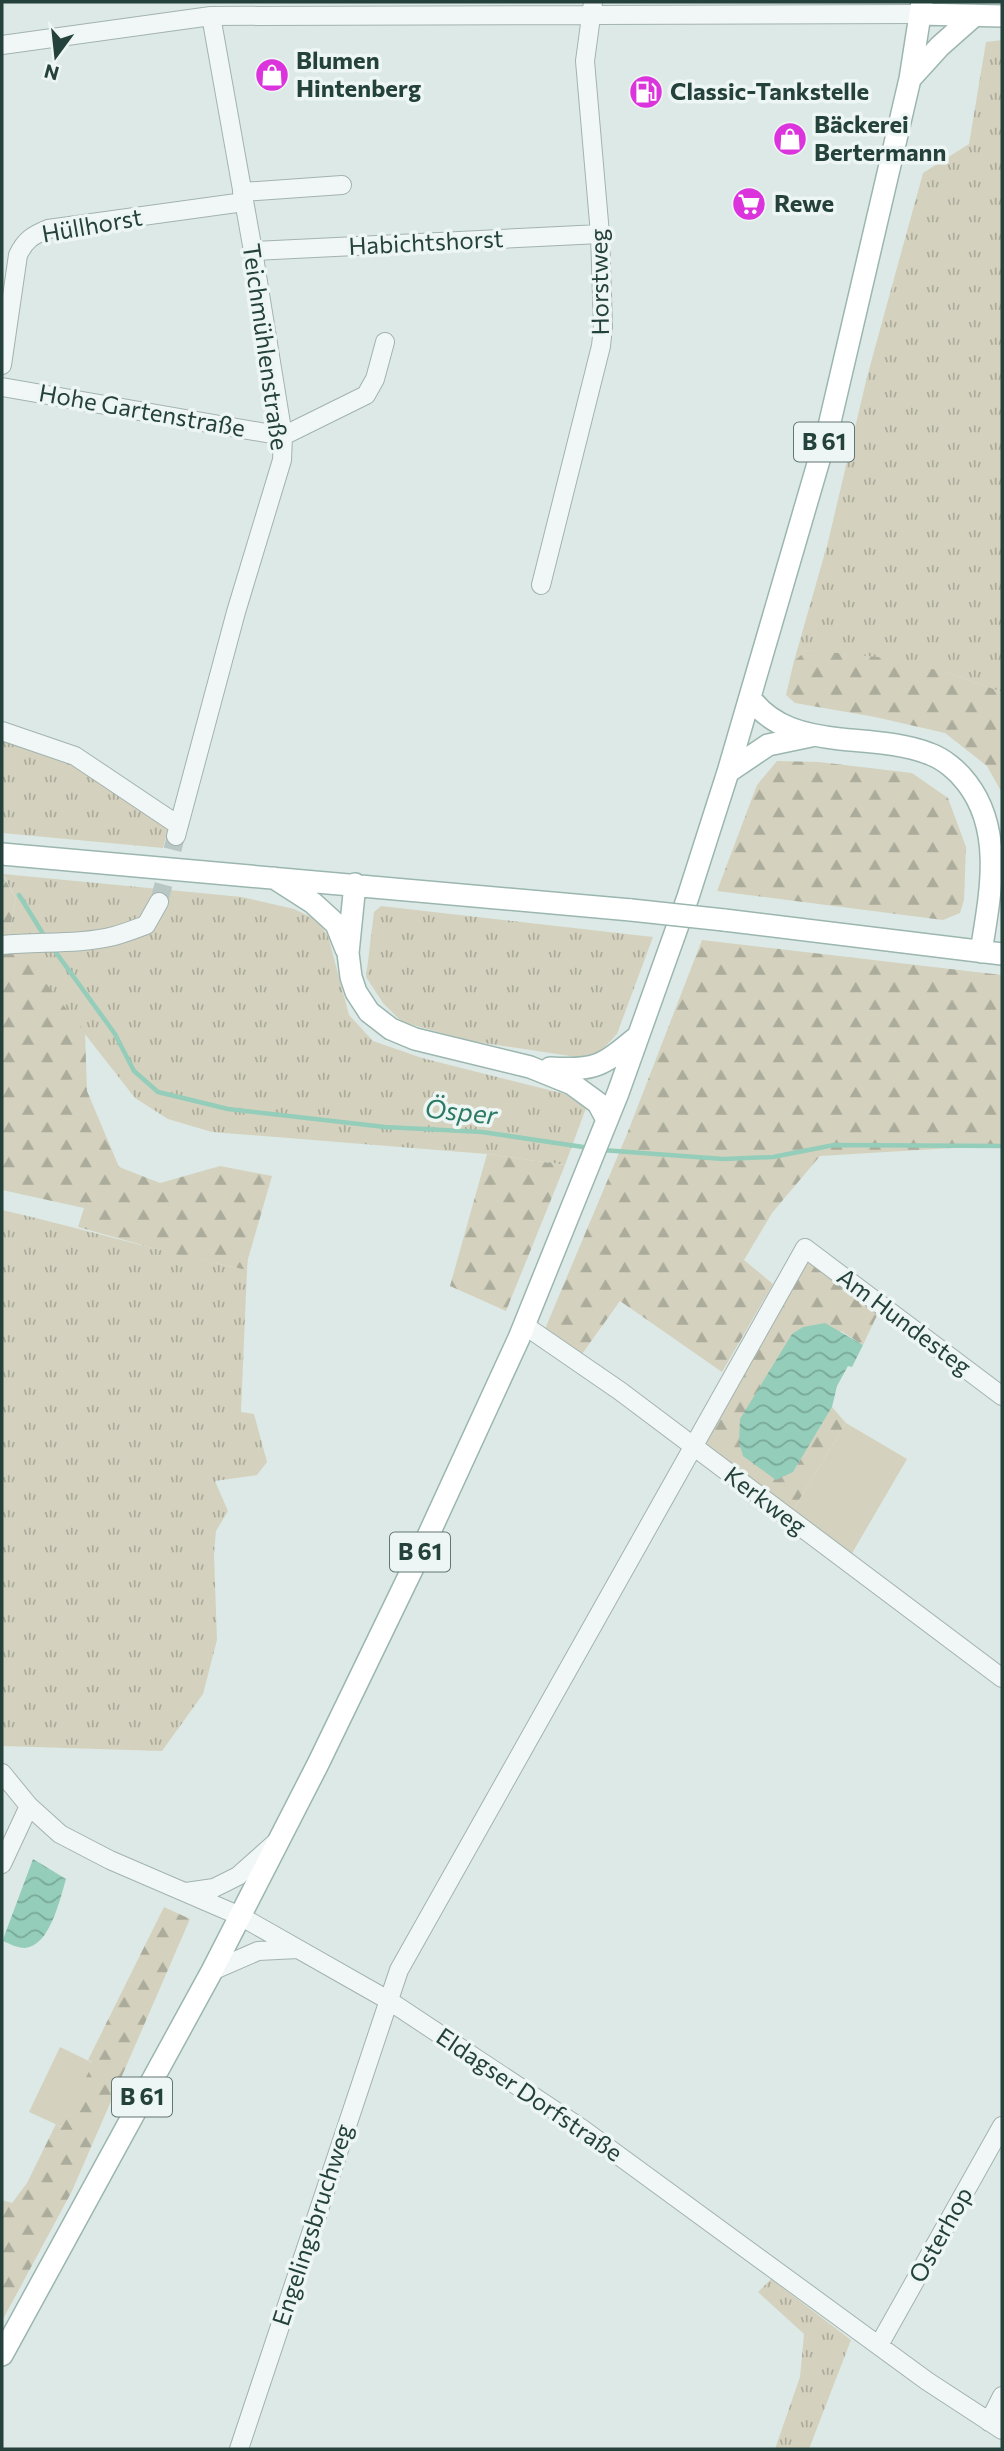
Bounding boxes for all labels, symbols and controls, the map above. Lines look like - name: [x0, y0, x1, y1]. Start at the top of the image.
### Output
- north arrow: [21, 21, 91, 91]
- place label: Blumen Hintenberg: [296, 45, 421, 102]
- shop icon: Blumen Hintenberg: [253, 56, 291, 94]
- text: N: [42, 60, 61, 86]
- fuel station icon: Classic-Tankstelle: [627, 73, 665, 111]
- place label: Classic-Tankstelle: [670, 76, 869, 105]
- place label: Bäckerei Bertermann: [814, 109, 946, 166]
- shop icon: Bäckerei Bertermann: [771, 120, 809, 158]
- supermarket icon: Rewe: [730, 185, 768, 223]
- place label: Rewe: [774, 188, 834, 217]
- street label: Hüllhorst: [39, 201, 144, 248]
- street label: Habichtshorst: [348, 223, 504, 260]
- street label: Horstweg: [583, 228, 614, 336]
- street label: Teichmühlenstraße: [238, 242, 295, 452]
- street label: Hohe Gartenstraße: [37, 377, 248, 442]
- road number: B 61: [794, 422, 854, 462]
- water label: Ösper: [423, 1091, 500, 1130]
- street label: Am Hundesteg: [832, 1261, 978, 1381]
- street label: Kerkweg: [719, 1460, 813, 1540]
- road number: B 61: [390, 1532, 450, 1572]
- street label: Eldagser Dorfstraße: [431, 2021, 628, 2167]
- road number: B 61: [112, 2078, 172, 2116]
- street label: Engelingsbruchweg: [265, 2120, 358, 2329]
- street label: Osterhop: [902, 2181, 978, 2287]

